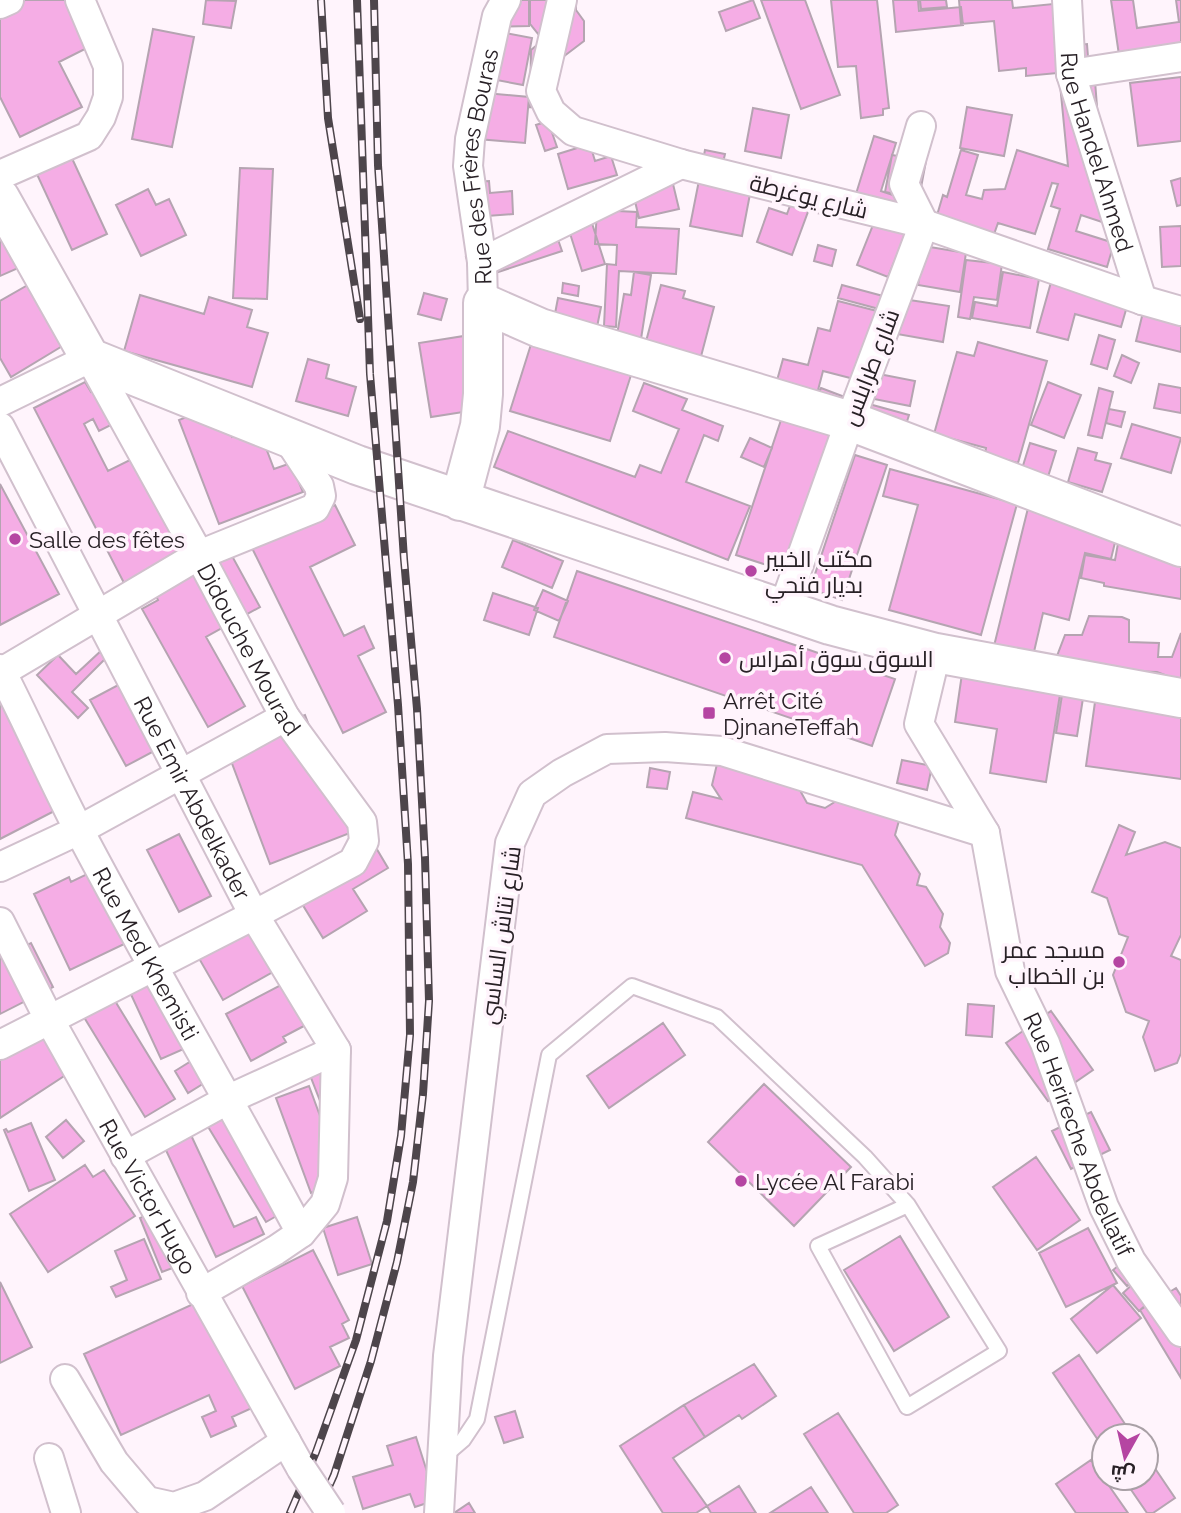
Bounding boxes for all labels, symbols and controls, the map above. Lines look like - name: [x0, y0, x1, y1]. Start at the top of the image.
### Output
- street label: Rue des Frères Bouras: [454, 46, 503, 285]
- street label: Rue Handel Ahmed: [1056, 52, 1139, 255]
- street label: شارع يوغرطة: [746, 168, 871, 227]
- street label: شارع طرابلس: [835, 305, 907, 430]
- place label: Salle des fêtes: [29, 526, 185, 553]
- marker: Salle des fêtes: [7, 531, 23, 547]
- place label: مكتب الخبير بديار فتحي: [763, 545, 873, 603]
- street label: Didouche Mourad: [192, 559, 307, 740]
- marker: مكتب الخبير بديار فتحي: [743, 563, 759, 579]
- place label: السوق سوق أهراس: [739, 644, 934, 673]
- marker: السوق سوق أهراس: [717, 650, 733, 666]
- place label: Arrêt Cité DjnaneTeffah: [723, 687, 859, 740]
- street label: Rue Emir Abdelkader: [129, 692, 257, 904]
- marker: Arrêt Cité DjnaneTeffah: [701, 705, 717, 721]
- street label: شارع نتاش الساسي: [474, 844, 530, 1027]
- street label: Rue Med Khemisti: [88, 862, 205, 1045]
- place label: مسجد عمر بن الخطاب: [1000, 936, 1105, 990]
- marker: مسجد عمر بن الخطاب: [1111, 954, 1127, 970]
- street label: Rue Herireche Abdellatif: [1019, 1008, 1140, 1262]
- street label: Rue Victor Hugo: [94, 1114, 203, 1279]
- place label: Lycée Al Farabi: [755, 1168, 915, 1195]
- marker: Lycée Al Farabi: [733, 1173, 749, 1189]
- north arrow: [1090, 1422, 1160, 1492]
- text: ش: [1109, 1460, 1136, 1486]

